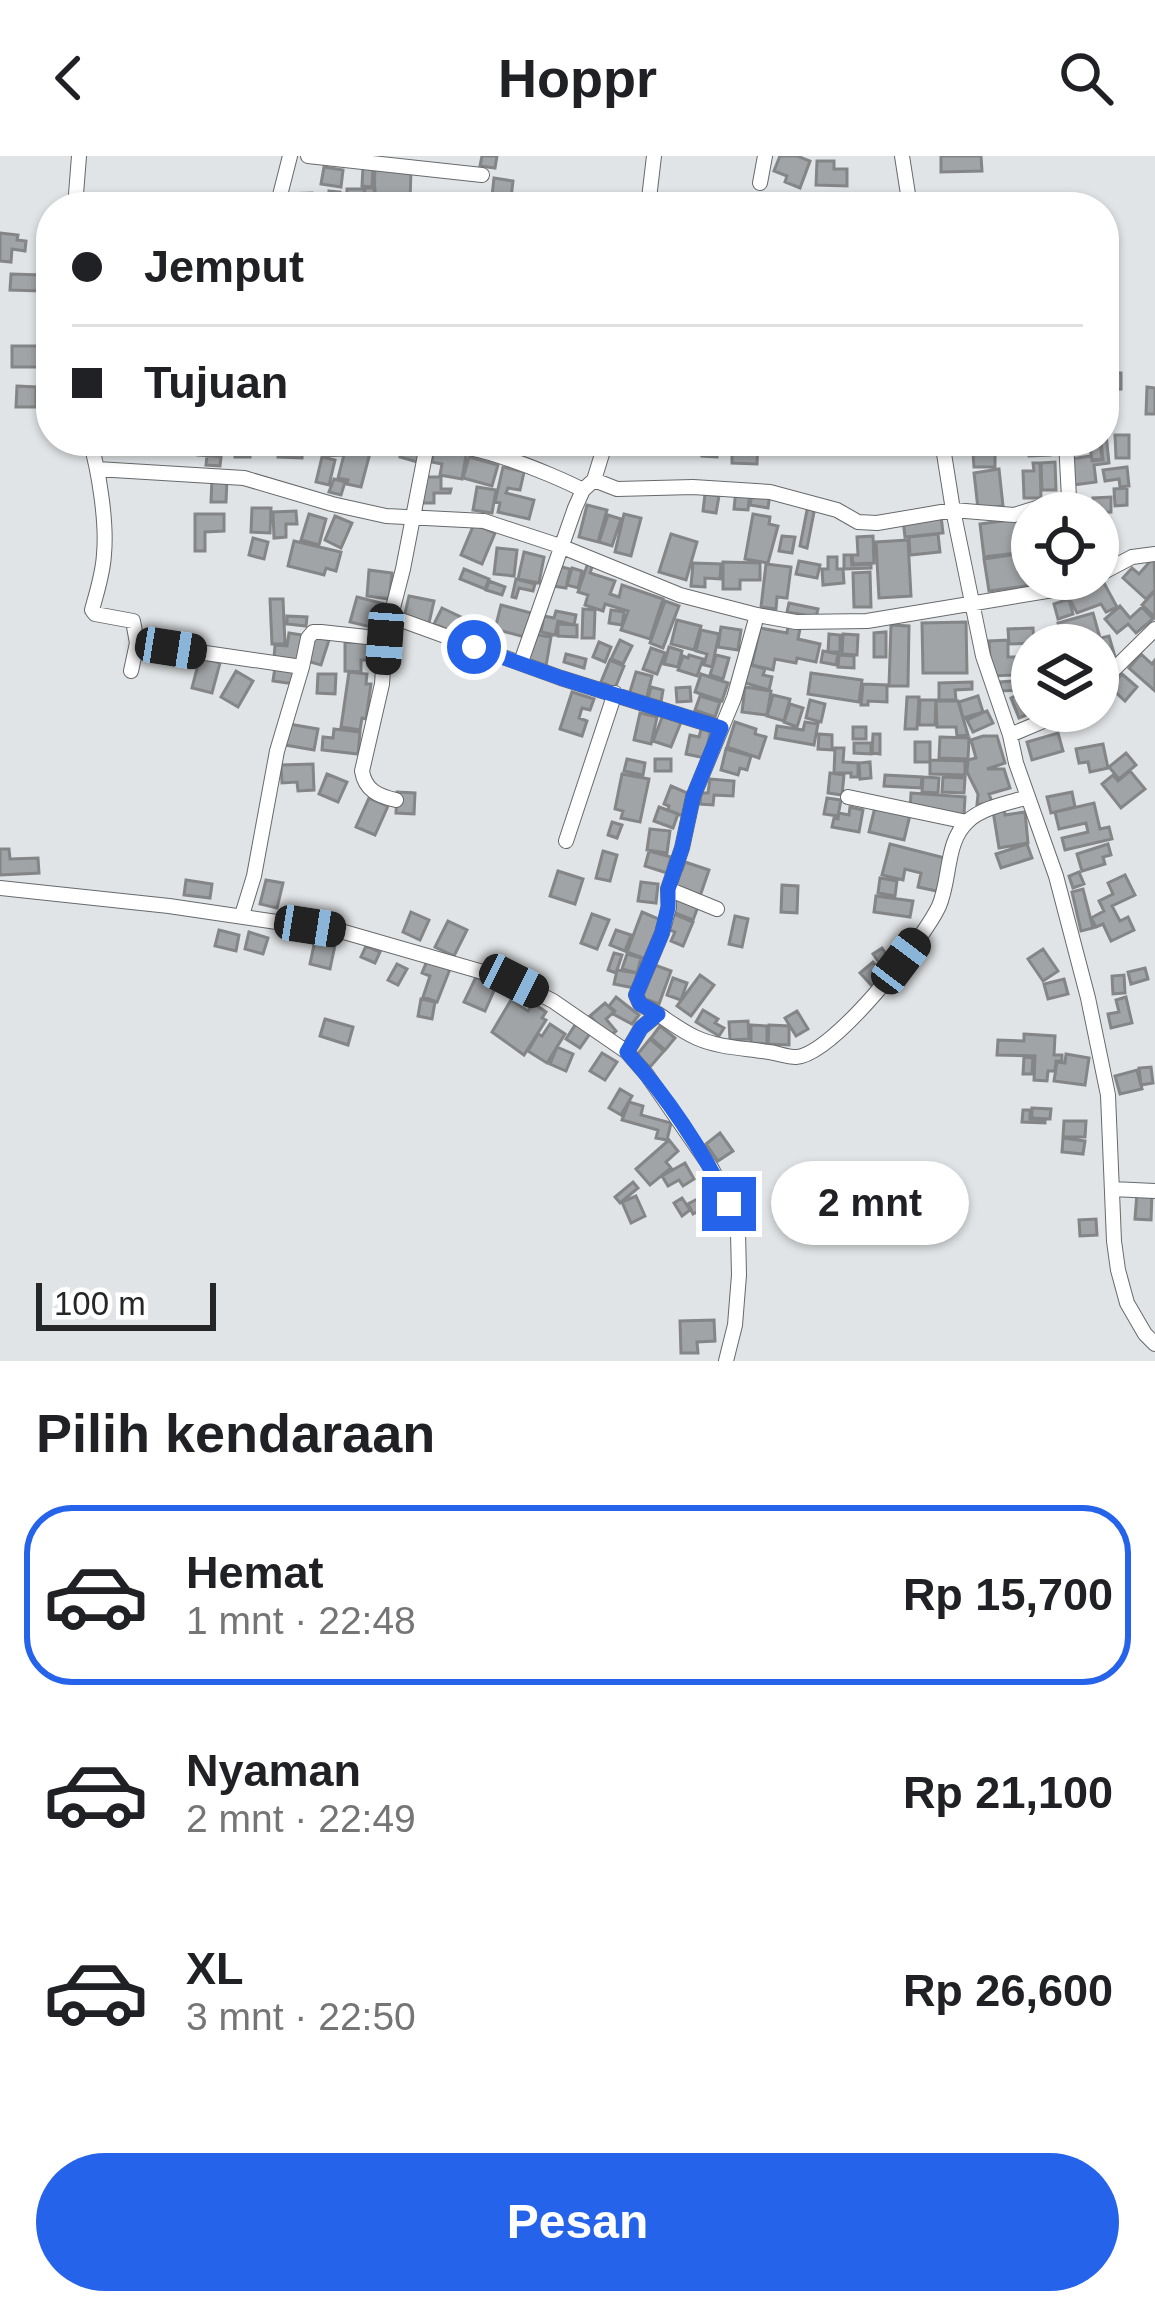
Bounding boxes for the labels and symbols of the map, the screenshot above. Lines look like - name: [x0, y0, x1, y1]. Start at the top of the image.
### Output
- car: [365, 602, 405, 676]
- route start: [447, 620, 501, 674]
- car: [133, 625, 209, 671]
- car: [272, 903, 348, 949]
- car: [865, 921, 937, 1001]
- car: [474, 949, 554, 1013]
- callout: 2 mnt: [771, 1162, 969, 1246]
- route end: [702, 1177, 756, 1231]
- scale bar: [36, 1277, 216, 1330]

